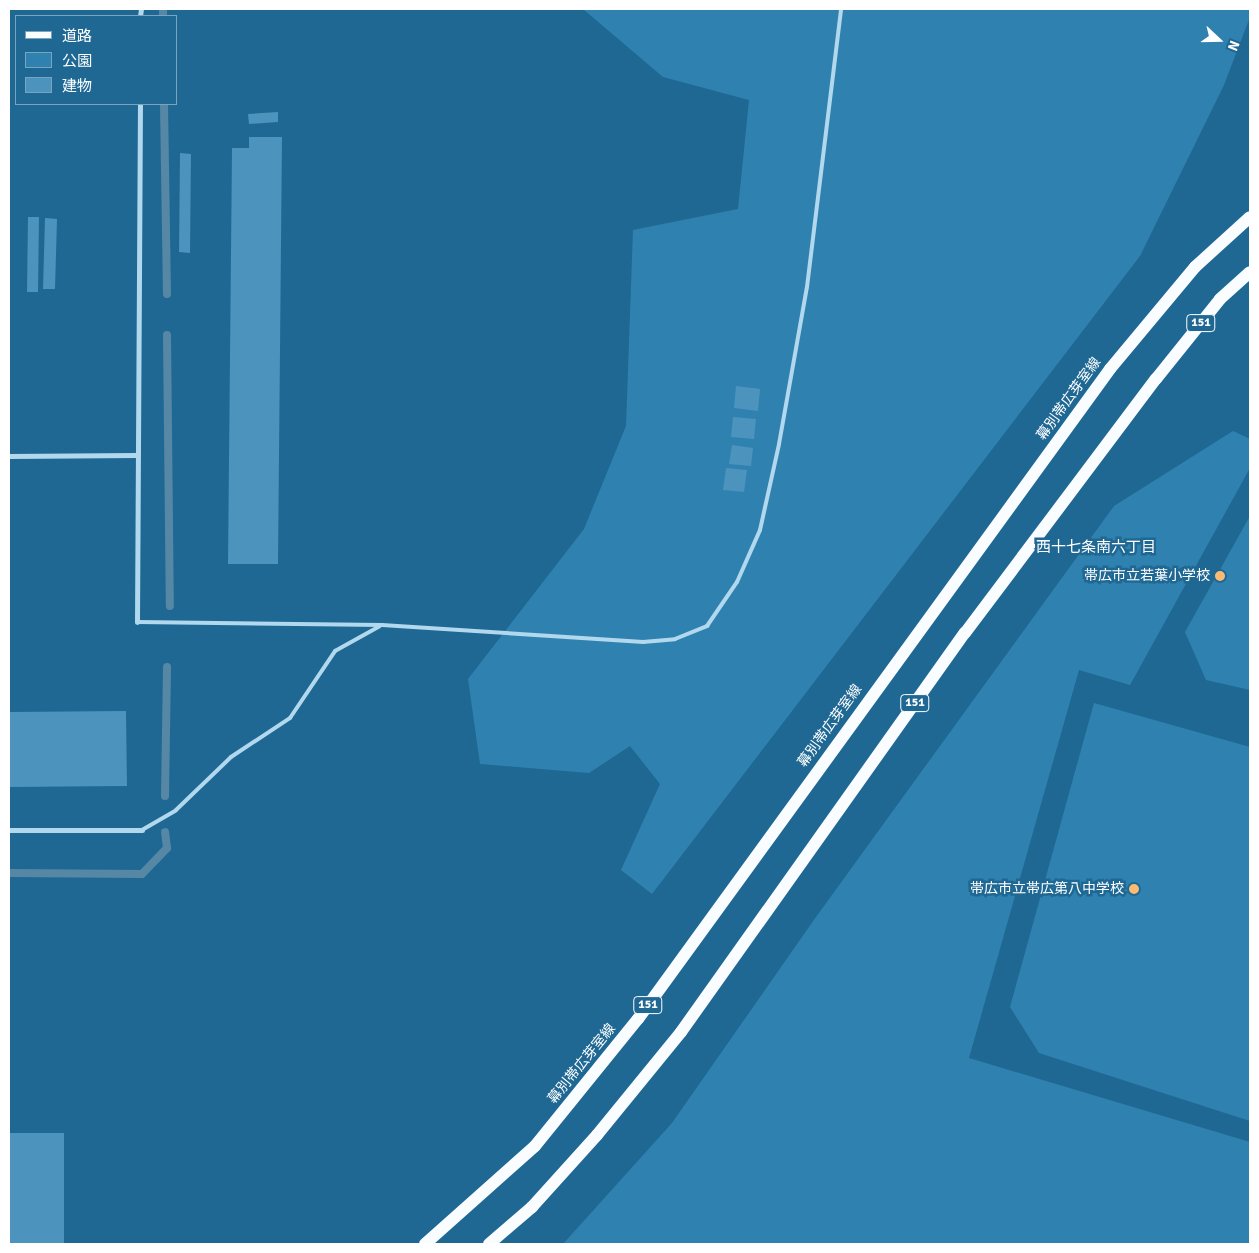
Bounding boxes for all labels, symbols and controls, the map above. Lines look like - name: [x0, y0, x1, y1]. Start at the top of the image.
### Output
- legend: [15, 15, 178, 105]
- north arrow: [1194, 15, 1244, 65]
- text: 道路: [62, 27, 92, 45]
- text: N: [1224, 38, 1243, 53]
- text: 公園: [62, 52, 92, 70]
- text: 建物: [62, 77, 92, 95]
- road number: 151: [1186, 314, 1216, 332]
- street label: 幕別帯広芽室線: [1033, 354, 1105, 444]
- district label: 西十七条南六丁目: [1036, 539, 1156, 557]
- place label: 帯広市立若葉小学校: [1084, 568, 1210, 584]
- marker: 帯広市立若葉小学校: [1214, 570, 1226, 582]
- street label: 幕別帯広芽室線: [794, 681, 866, 771]
- road number: 151: [900, 694, 930, 712]
- place label: 帯広市立帯広第八中学校: [970, 881, 1124, 897]
- marker: 帯広市立帯広第八中学校: [1128, 883, 1140, 895]
- road number: 151: [633, 996, 663, 1014]
- street label: 幕別帯広芽室線: [545, 1021, 619, 1107]

